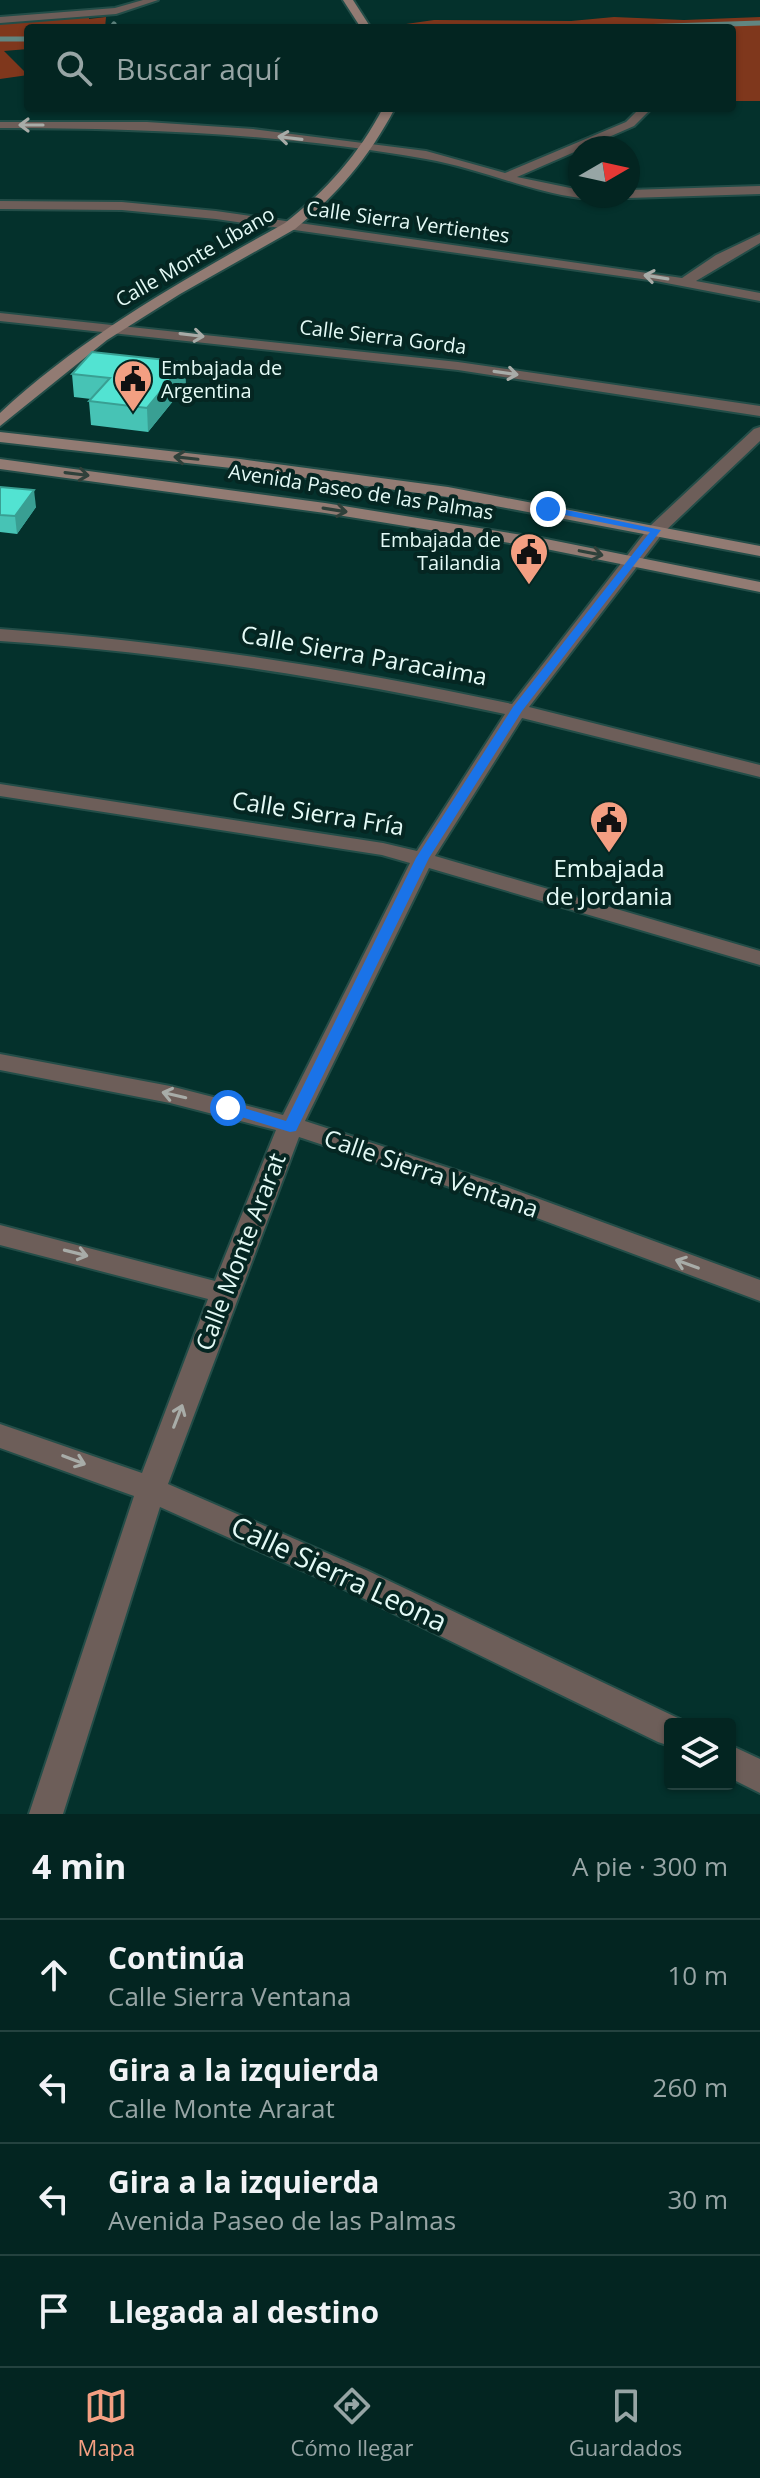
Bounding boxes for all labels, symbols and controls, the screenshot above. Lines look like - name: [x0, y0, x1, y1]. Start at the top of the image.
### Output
- search box: [24, 24, 736, 112]
- icon: search: [52, 46, 96, 90]
- text: Buscar aquí: [116, 48, 280, 89]
- one-way arrow: [18, 117, 45, 133]
- one-way arrow: [278, 130, 303, 145]
- north arrow: [568, 136, 640, 208]
- street label: Calle Sierra Vertientes: [305, 194, 511, 249]
- street label: Calle Monte Líbano: [110, 200, 279, 313]
- one-way arrow: [644, 269, 669, 284]
- street label: Calle Sierra Gorda: [298, 313, 468, 360]
- one-way arrow: [178, 328, 205, 343]
- place label: Embajada de Argentina: [161, 354, 282, 404]
- public building icon: Embajada de Argentina: [112, 358, 154, 413]
- one-way arrow: [493, 366, 518, 381]
- one-way arrow: [173, 450, 200, 465]
- street label: Avenida Paseo de las Palmas: [227, 457, 495, 526]
- one-way arrow: [63, 466, 90, 481]
- route end: [530, 491, 566, 527]
- one-way arrow: [322, 503, 347, 518]
- place label: Embajada de Tailandia: [380, 526, 501, 576]
- public building icon: Embajada de Tailandia: [508, 531, 550, 586]
- one-way arrow: [578, 546, 603, 561]
- street label: Calle Sierra Paracaima: [239, 617, 490, 692]
- street label: Calle Sierra Fría: [230, 783, 407, 842]
- public building icon: Embajada de Jordania: [588, 799, 630, 854]
- place label: Embajada de Jordania: [545, 851, 673, 912]
- one-way arrow: [162, 1087, 188, 1102]
- route start: [210, 1090, 246, 1126]
- street label: Calle Sierra Ventana: [320, 1120, 543, 1225]
- street label: Calle Monte Ararat: [187, 1148, 293, 1355]
- one-way arrow: [63, 1246, 88, 1261]
- one-way arrow: [675, 1256, 700, 1270]
- one-way arrow: [172, 1404, 186, 1428]
- one-way arrow: [61, 1454, 86, 1468]
- street label: Calle Sierra Leona: [225, 1506, 454, 1640]
- map controls: [664, 1718, 736, 1790]
- button: layers: [664, 1718, 736, 1790]
- text: 4 min: [32, 1843, 126, 1889]
- text: A pie · 300 m: [572, 1848, 728, 1884]
- text: Continúa: [108, 1937, 245, 1978]
- icon: ahead: [32, 1953, 76, 1997]
- text: 10 m: [667, 1957, 728, 1993]
- text: Calle Sierra Ventana: [108, 1978, 351, 2014]
- text: Gira a la izquierda: [108, 2049, 380, 2090]
- icon: left: [32, 2065, 76, 2109]
- text: 260 m: [653, 2069, 728, 2105]
- text: Calle Monte Ararat: [108, 2090, 335, 2126]
- text: Gira a la izquierda: [108, 2161, 380, 2202]
- icon: left: [32, 2177, 76, 2221]
- text: 30 m: [667, 2181, 728, 2217]
- text: Avenida Paseo de las Palmas: [108, 2202, 456, 2238]
- icon: arrive: [32, 2289, 76, 2333]
- text: Llegada al destino: [108, 2291, 379, 2332]
- tab: Mapa: [78, 2384, 135, 2462]
- tab: Cómo llegar: [291, 2384, 414, 2462]
- tab: Guardados: [569, 2384, 682, 2462]

